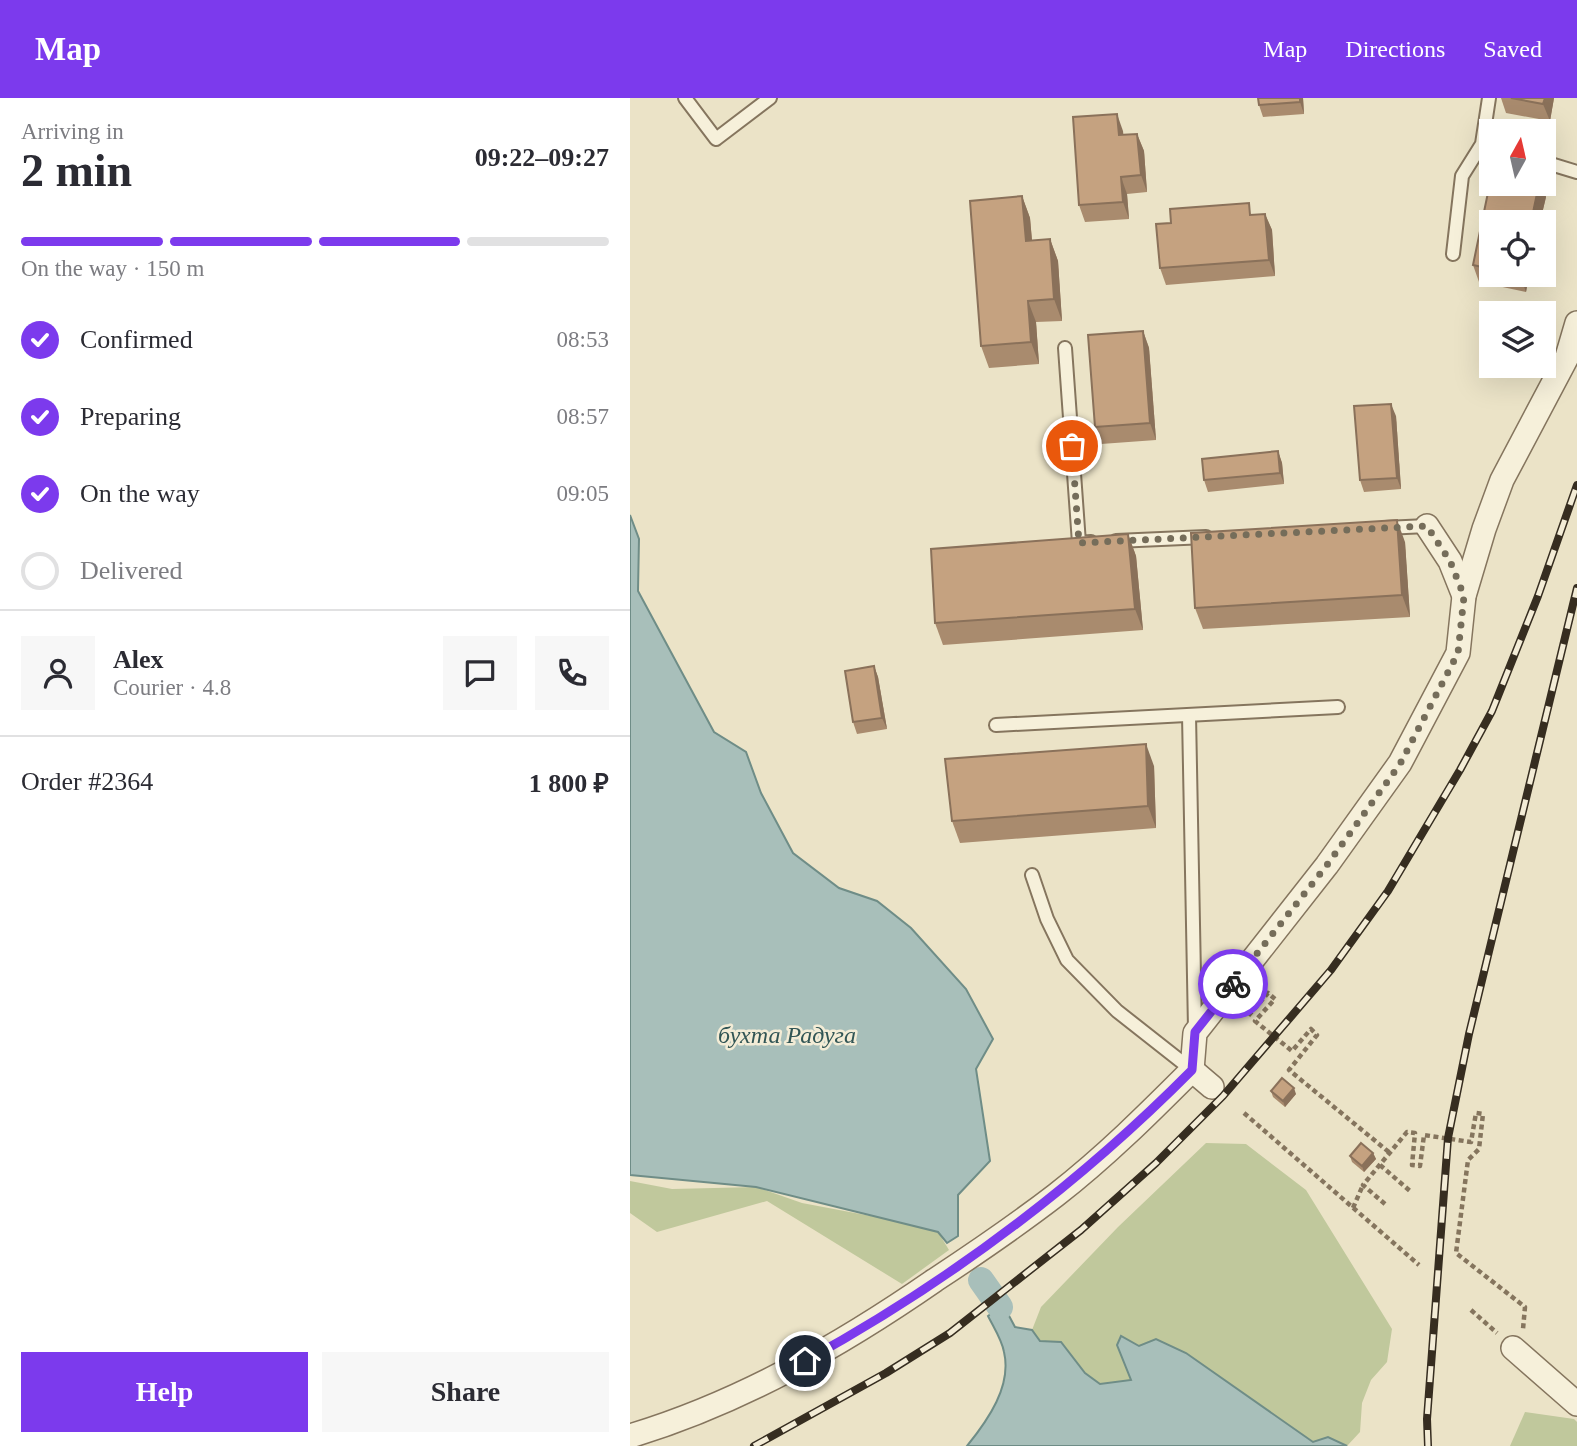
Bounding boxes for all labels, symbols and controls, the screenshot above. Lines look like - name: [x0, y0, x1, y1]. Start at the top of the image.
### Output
- text: Map: [35, 31, 101, 67]
- text: Map: [1263, 36, 1307, 62]
- text: Directions: [1345, 36, 1445, 62]
- text: Saved: [1483, 36, 1542, 62]
- text: Arriving in: [21, 119, 124, 144]
- north arrow: [1479, 119, 1556, 196]
- map controls: [1479, 119, 1556, 378]
- text: 09:22–09:27: [475, 143, 609, 172]
- text: 2 min: [21, 145, 132, 196]
- button: locate: [1479, 210, 1556, 287]
- text: On the way · 150 m: [21, 256, 204, 281]
- button: layers: [1479, 301, 1556, 378]
- icon: check: [21, 321, 59, 359]
- text: Confirmed: [80, 325, 193, 354]
- text: 08:53: [557, 327, 609, 352]
- icon: check: [21, 398, 59, 436]
- text: Preparing: [80, 402, 181, 431]
- text: 08:57: [557, 404, 609, 429]
- pin: [1042, 416, 1102, 476]
- icon: bag: [1053, 427, 1091, 465]
- icon: check: [21, 475, 59, 513]
- text: On the way: [80, 479, 200, 508]
- text: 09:05: [557, 481, 609, 506]
- text: Delivered: [80, 556, 183, 585]
- button: person: [21, 636, 95, 710]
- button: chat: [443, 636, 517, 710]
- button: phone: [535, 636, 609, 710]
- text: Alex: [113, 645, 164, 674]
- text: Courier · 4.8: [113, 675, 231, 700]
- text: Order #2364: [21, 767, 153, 796]
- text: 1 800 ₽: [529, 769, 609, 798]
- courier: [1198, 949, 1268, 1019]
- icon: bike: [1214, 965, 1252, 1003]
- water label: бухта Радуга: [718, 1022, 856, 1048]
- pin: [775, 1331, 835, 1391]
- icon: home: [786, 1342, 824, 1380]
- button: Help: [21, 1352, 308, 1432]
- button: Share: [322, 1352, 609, 1432]

